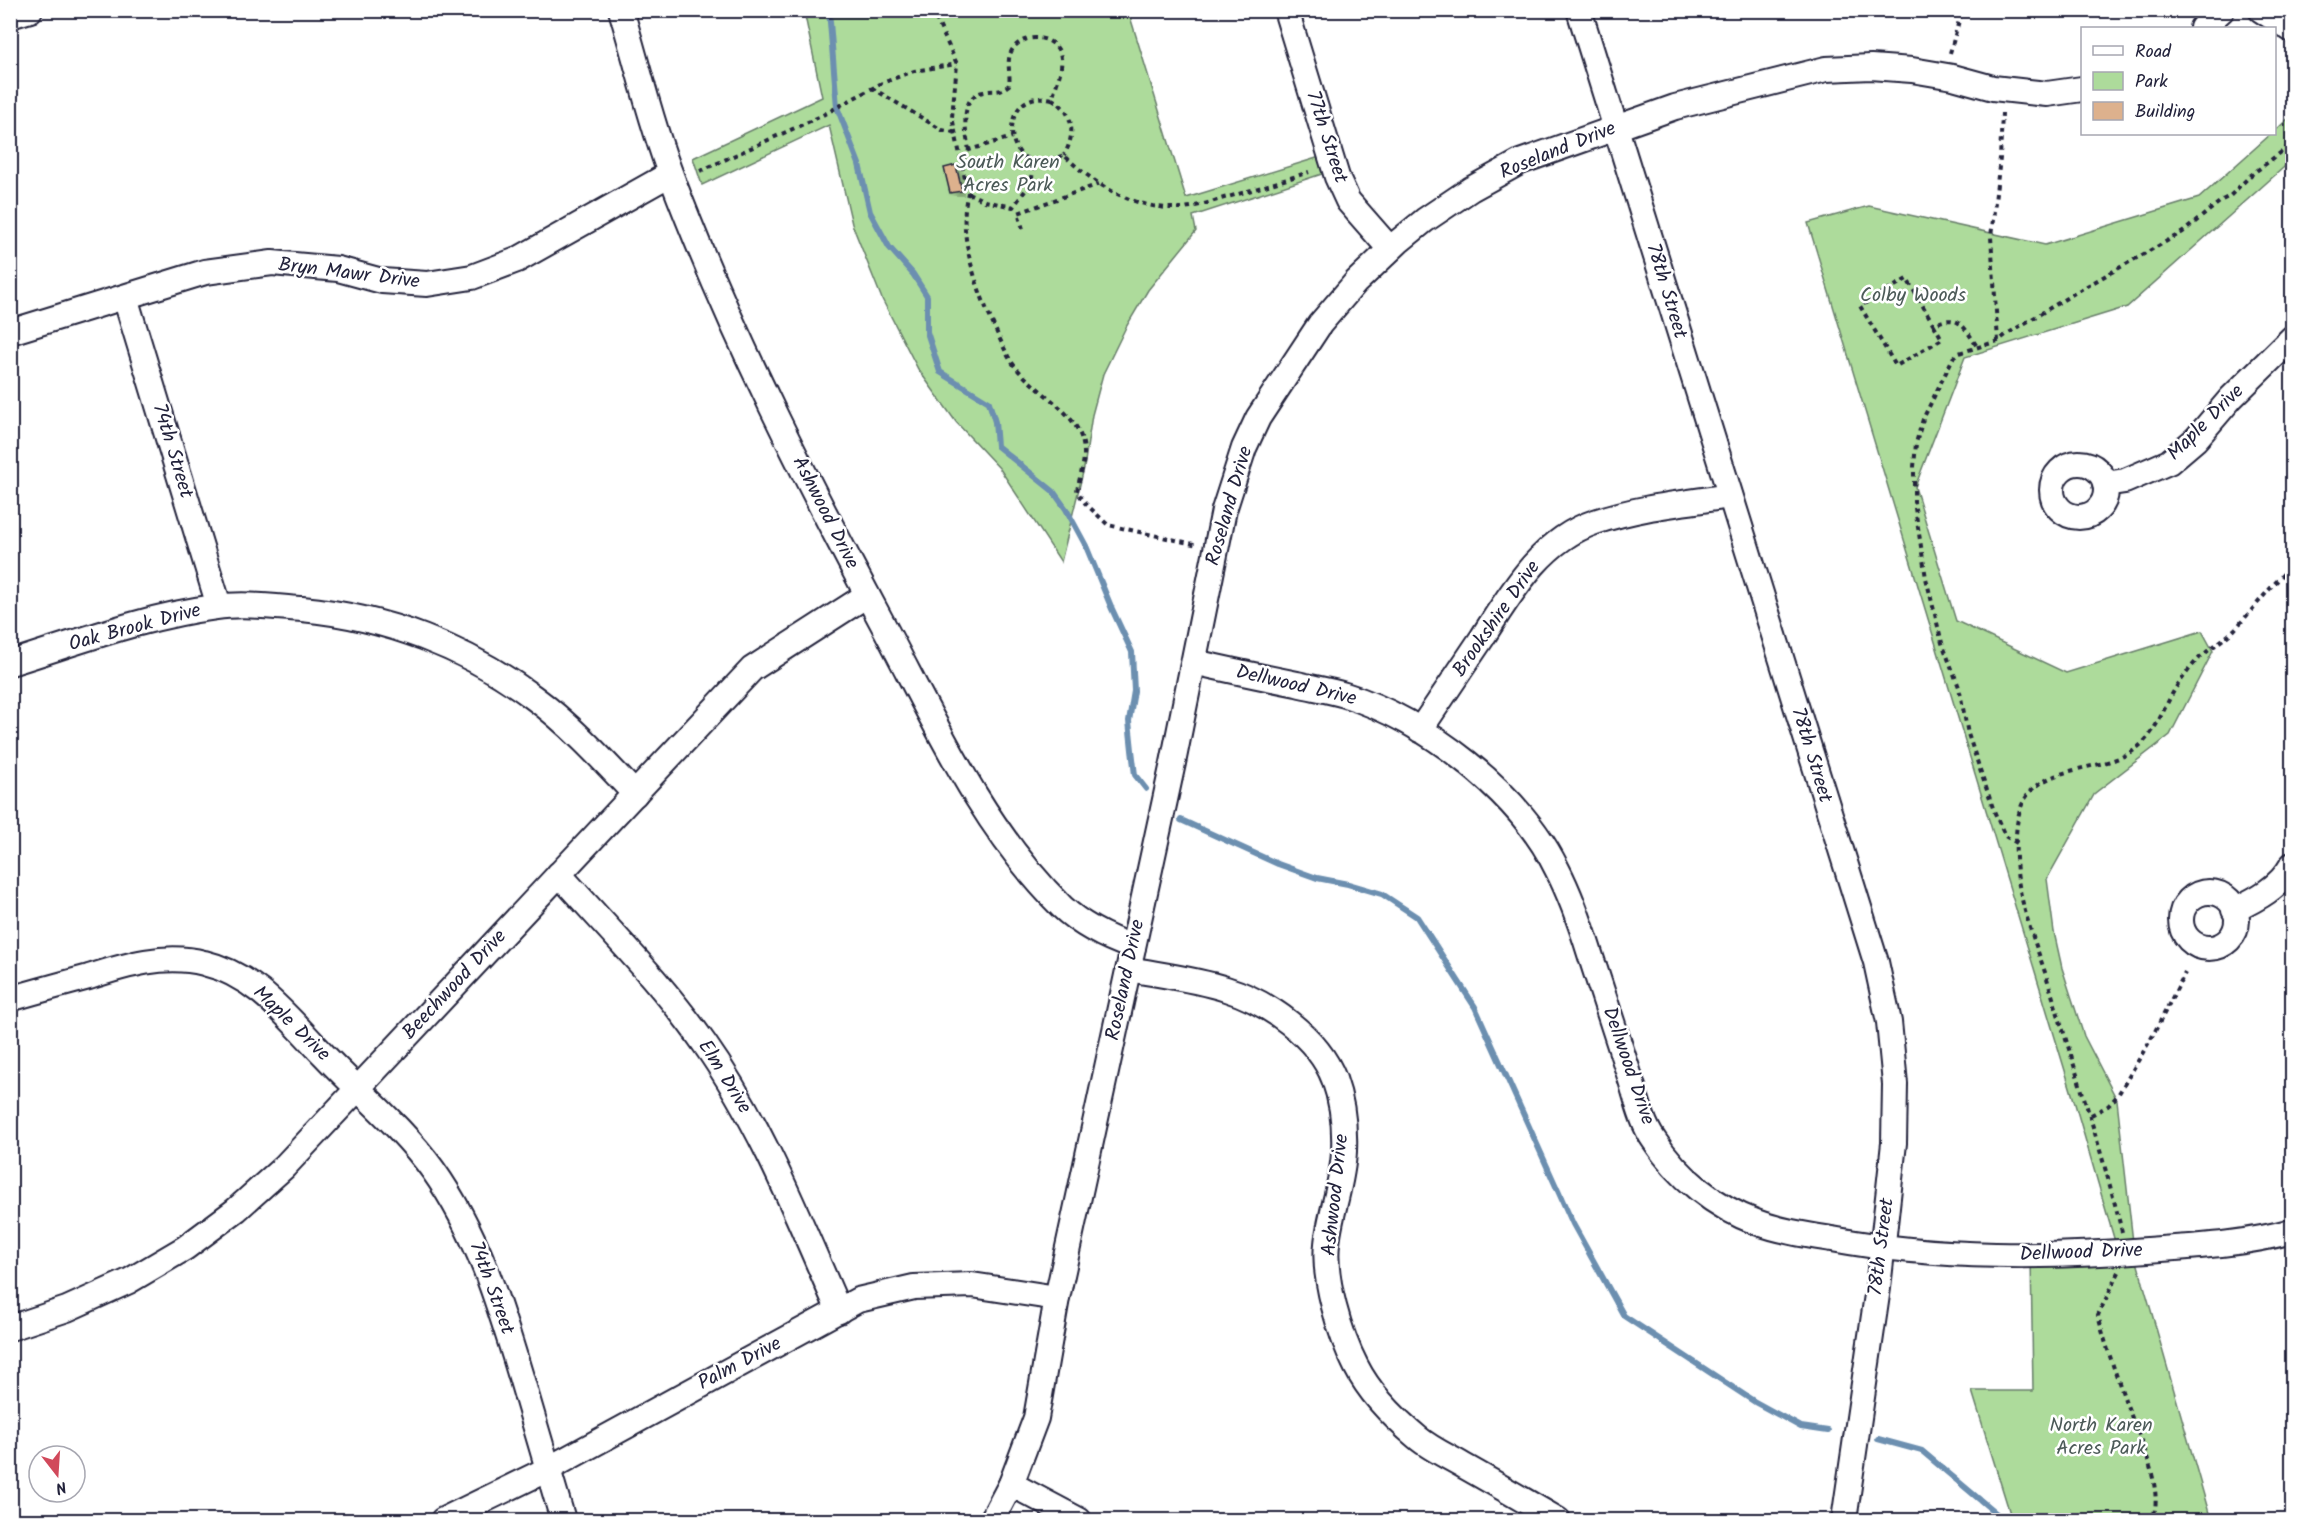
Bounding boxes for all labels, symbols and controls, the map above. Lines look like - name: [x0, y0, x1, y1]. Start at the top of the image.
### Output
- legend: [2081, 27, 2276, 135]
- text: Road: [2135, 38, 2172, 67]
- text: Park: [2135, 68, 2168, 97]
- street label: 77th Street: [1296, 87, 1356, 188]
- text: Building: [2135, 98, 2195, 127]
- street label: Roseland Drive: [1495, 113, 1621, 189]
- park label: South Karen Acres Park: [956, 147, 1060, 202]
- street label: 78th Street: [1636, 239, 1696, 343]
- street label: Bryn Mawr Drive: [276, 249, 422, 299]
- park label: Colby Woods: [1860, 280, 1967, 312]
- street label: Maple Drive: [2160, 377, 2252, 469]
- street label: 74th Street: [142, 400, 202, 503]
- street label: Roseland Drive: [1198, 443, 1262, 569]
- street label: Ashwood Drive: [783, 451, 867, 575]
- street label: Brookshire Drive: [1445, 554, 1549, 684]
- street label: Oak Brook Drive: [65, 595, 205, 661]
- street label: Dellwood Drive: [1232, 657, 1360, 715]
- street label: 78th Street: [1781, 703, 1841, 807]
- street label: Roseland Drive: [1098, 917, 1154, 1043]
- street label: Beechwood Drive: [395, 922, 515, 1048]
- street label: Maple Drive: [245, 978, 337, 1070]
- street label: Dellwood Drive: [1593, 1003, 1663, 1129]
- street label: Elm Drive: [689, 1034, 759, 1120]
- street label: Ashwood Drive: [1314, 1132, 1358, 1258]
- street label: 78th Street: [1860, 1196, 1904, 1298]
- street label: Dellwood Drive: [2019, 1235, 2143, 1271]
- street label: 74th Street: [459, 1237, 523, 1339]
- street label: Palm Drive: [692, 1329, 788, 1399]
- park label: North Karen Acres Park: [2049, 1410, 2153, 1465]
- north arrow: [27, 1444, 87, 1504]
- text: N: [52, 1473, 69, 1500]

